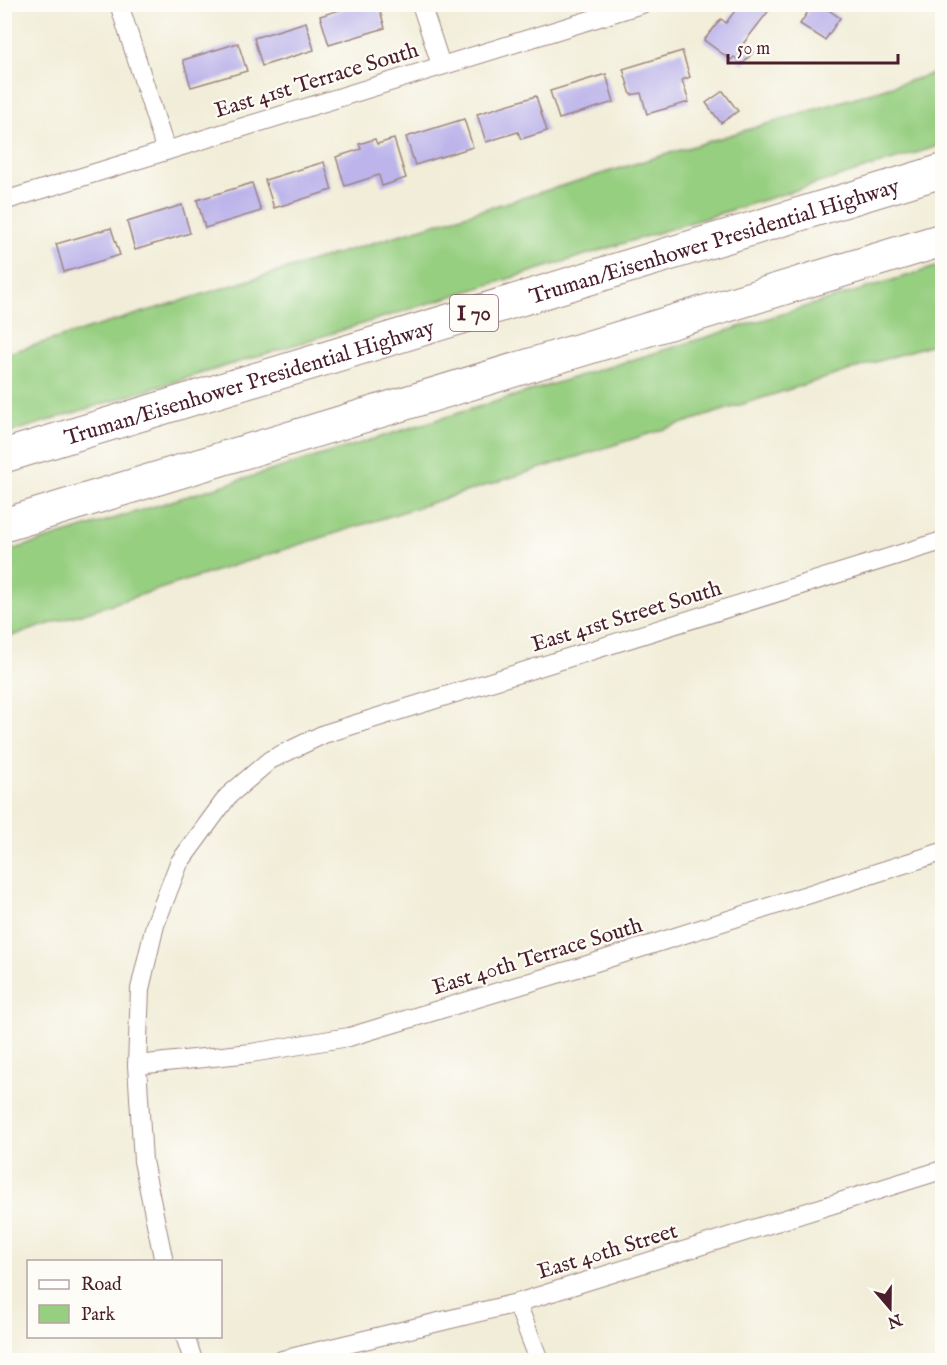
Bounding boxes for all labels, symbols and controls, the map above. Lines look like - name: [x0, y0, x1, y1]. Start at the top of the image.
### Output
- scale bar: [728, 27, 898, 65]
- street label: East 41st Terrace South: [211, 36, 422, 125]
- text: 50 m: [737, 38, 770, 61]
- street label: Truman/Eisenhower Presidential Highway: [526, 173, 903, 312]
- road number: I 70: [450, 295, 498, 331]
- street label: Truman/Eisenhower Presidential Highway: [61, 314, 438, 453]
- street label: East 41st Street South: [528, 575, 725, 659]
- street label: East 40th Terrace South: [429, 912, 646, 1002]
- street label: East 40th Street: [534, 1217, 682, 1287]
- legend: [27, 1260, 222, 1338]
- text: Road: [81, 1274, 122, 1297]
- north arrow: [860, 1278, 920, 1338]
- text: Park: [81, 1304, 116, 1327]
- text: N: [884, 1308, 905, 1332]

